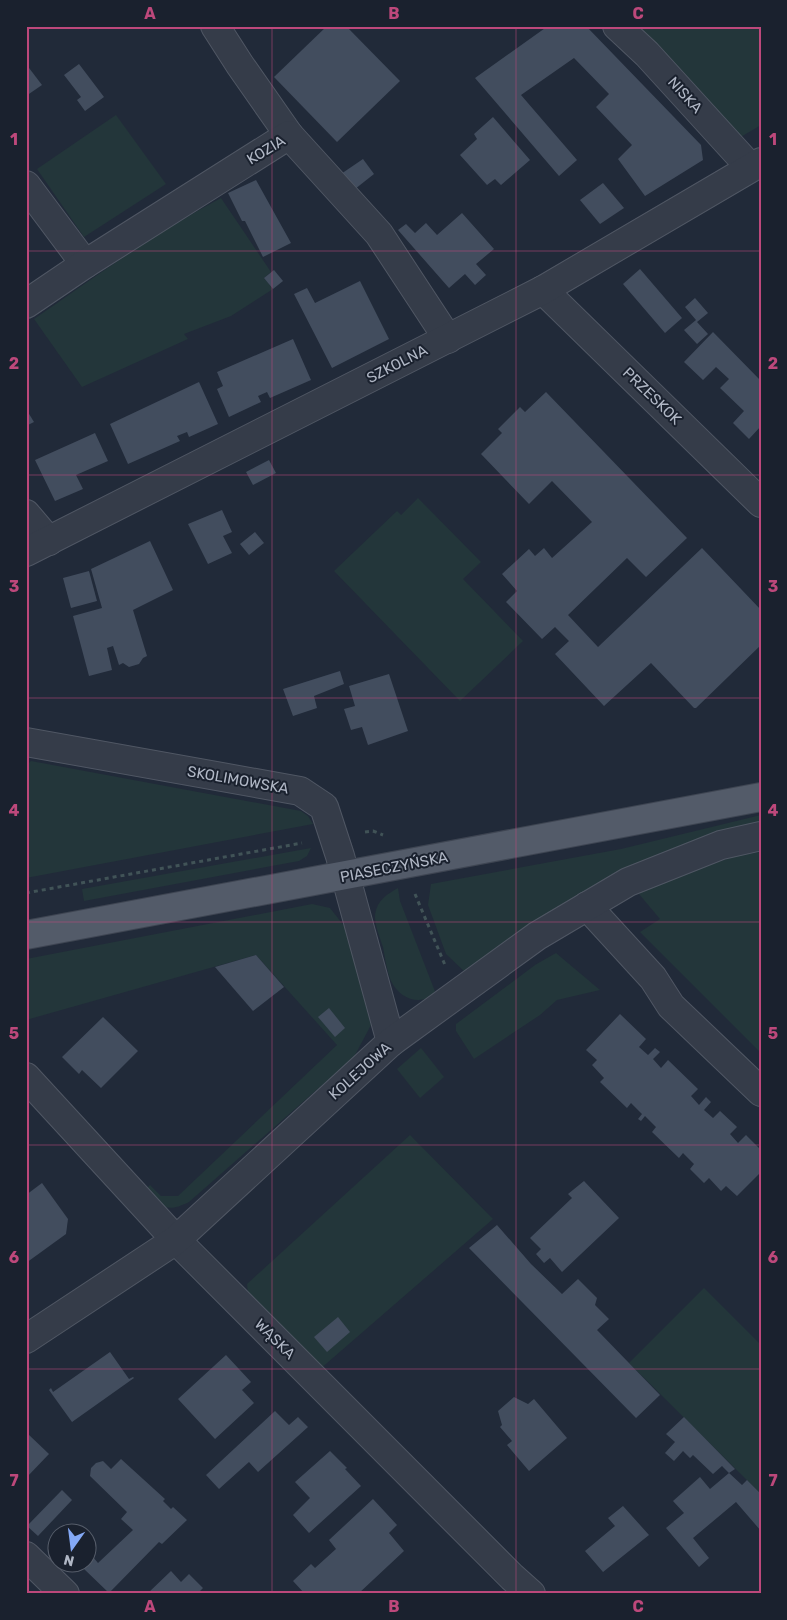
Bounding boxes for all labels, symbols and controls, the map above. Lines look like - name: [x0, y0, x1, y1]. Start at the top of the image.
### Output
- text: A: [144, 4, 156, 23]
- text: B: [388, 4, 400, 23]
- text: C: [632, 4, 644, 23]
- street label: NISKA: [664, 73, 706, 117]
- text: 1: [10, 130, 18, 149]
- text: 1: [769, 130, 777, 149]
- street label: KOZIA: [244, 132, 288, 168]
- street label: SZKOLNA: [364, 341, 430, 387]
- text: 2: [9, 354, 19, 373]
- text: 2: [768, 354, 778, 373]
- street label: PRZESKOK: [619, 364, 685, 428]
- text: 3: [9, 577, 19, 596]
- text: 3: [768, 577, 778, 596]
- street label: SKOLIMOWSKA: [186, 762, 290, 798]
- text: 4: [9, 801, 20, 820]
- text: 4: [768, 801, 779, 820]
- street label: PIASECZYŃSKA: [339, 848, 449, 886]
- text: 5: [9, 1024, 19, 1043]
- text: 5: [768, 1024, 778, 1043]
- street label: KOLEJOWA: [325, 1038, 395, 1104]
- text: 6: [9, 1248, 19, 1267]
- text: 6: [768, 1248, 778, 1267]
- street label: WĄSKA: [251, 1315, 299, 1363]
- text: 7: [9, 1471, 19, 1490]
- text: 7: [768, 1471, 778, 1490]
- north arrow: [48, 1522, 98, 1572]
- text: N: [62, 1551, 76, 1570]
- text: A: [144, 1597, 156, 1616]
- text: B: [388, 1597, 400, 1616]
- text: C: [632, 1597, 644, 1616]

